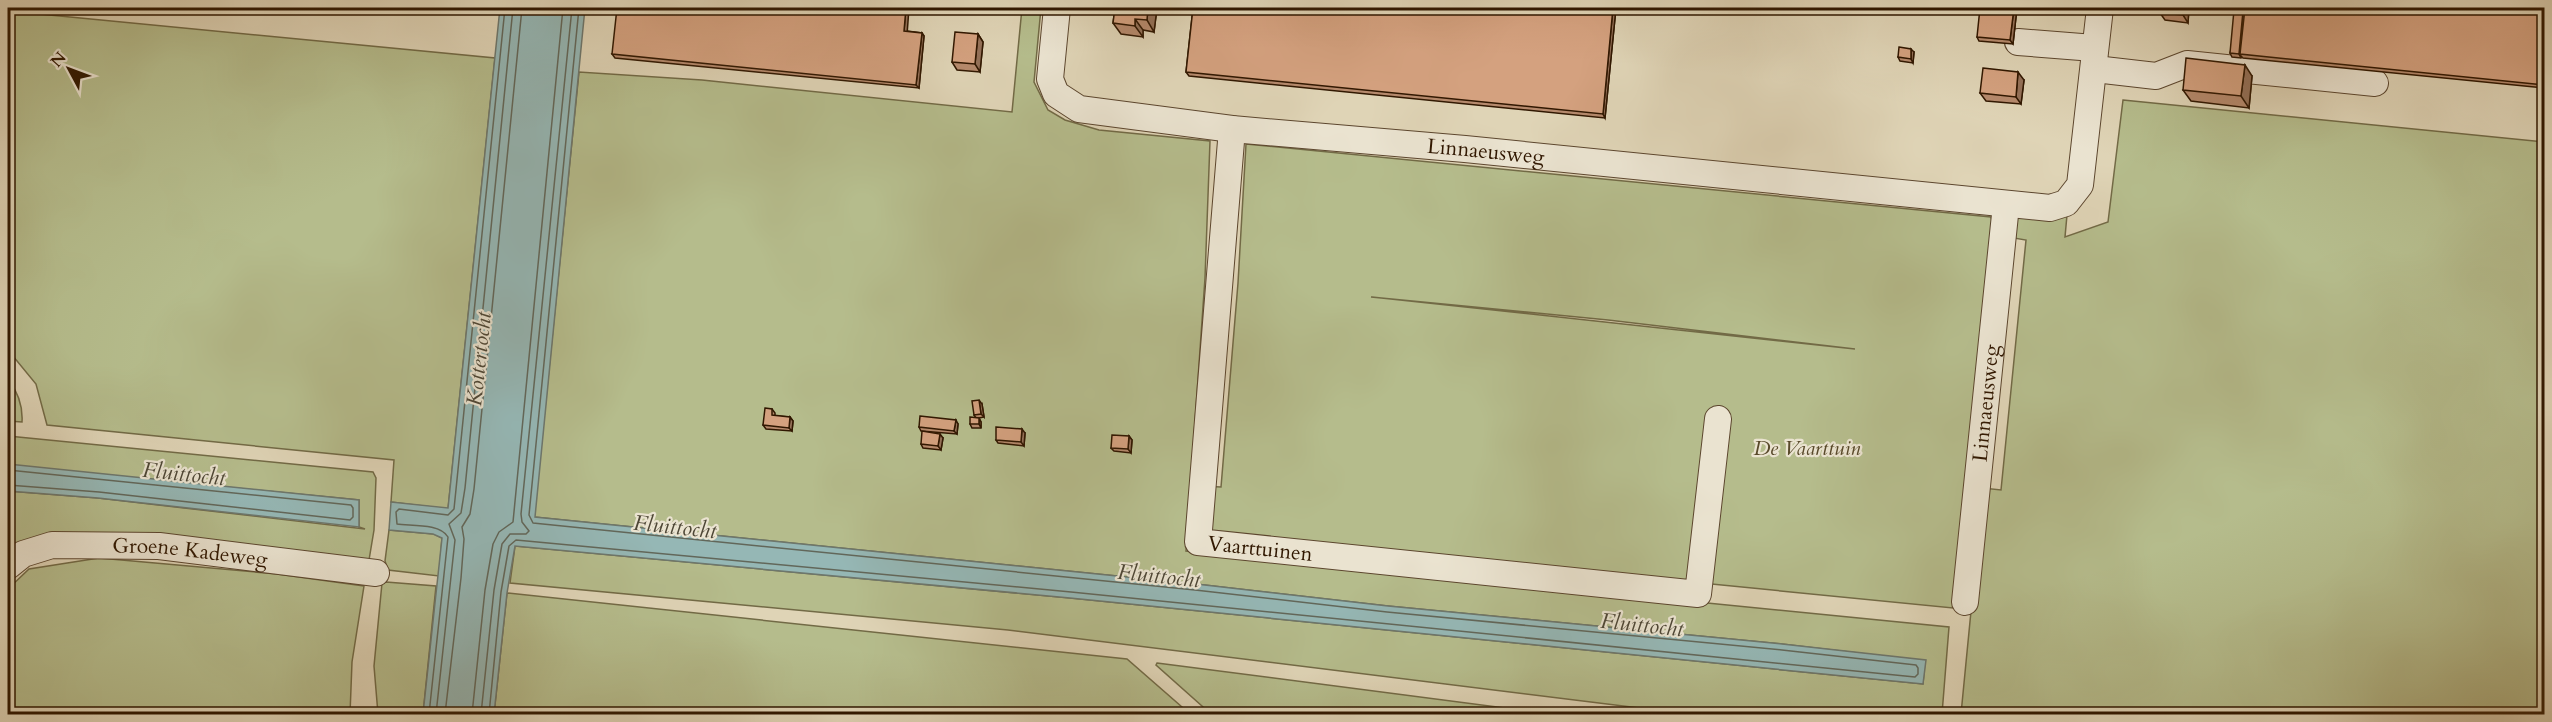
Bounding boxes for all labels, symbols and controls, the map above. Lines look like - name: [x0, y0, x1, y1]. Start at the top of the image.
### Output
- north arrow: [39, 39, 99, 99]
- text: N: [46, 47, 71, 72]
- street label: Linnaeusweg: [1426, 131, 1546, 171]
- water label: Kottertocht: [459, 310, 499, 408]
- street label: Linnaeusweg: [1965, 343, 2006, 463]
- park label: De Vaarttuin: [1753, 434, 1861, 463]
- water label: Fluittocht: [141, 455, 228, 493]
- water label: Fluittocht: [632, 508, 719, 546]
- street label: Vaarttuinen: [1206, 529, 1314, 568]
- street label: Groene Kadeweg: [112, 531, 270, 574]
- water label: Fluittocht: [1116, 557, 1203, 595]
- water label: Fluittocht: [1599, 606, 1686, 644]

